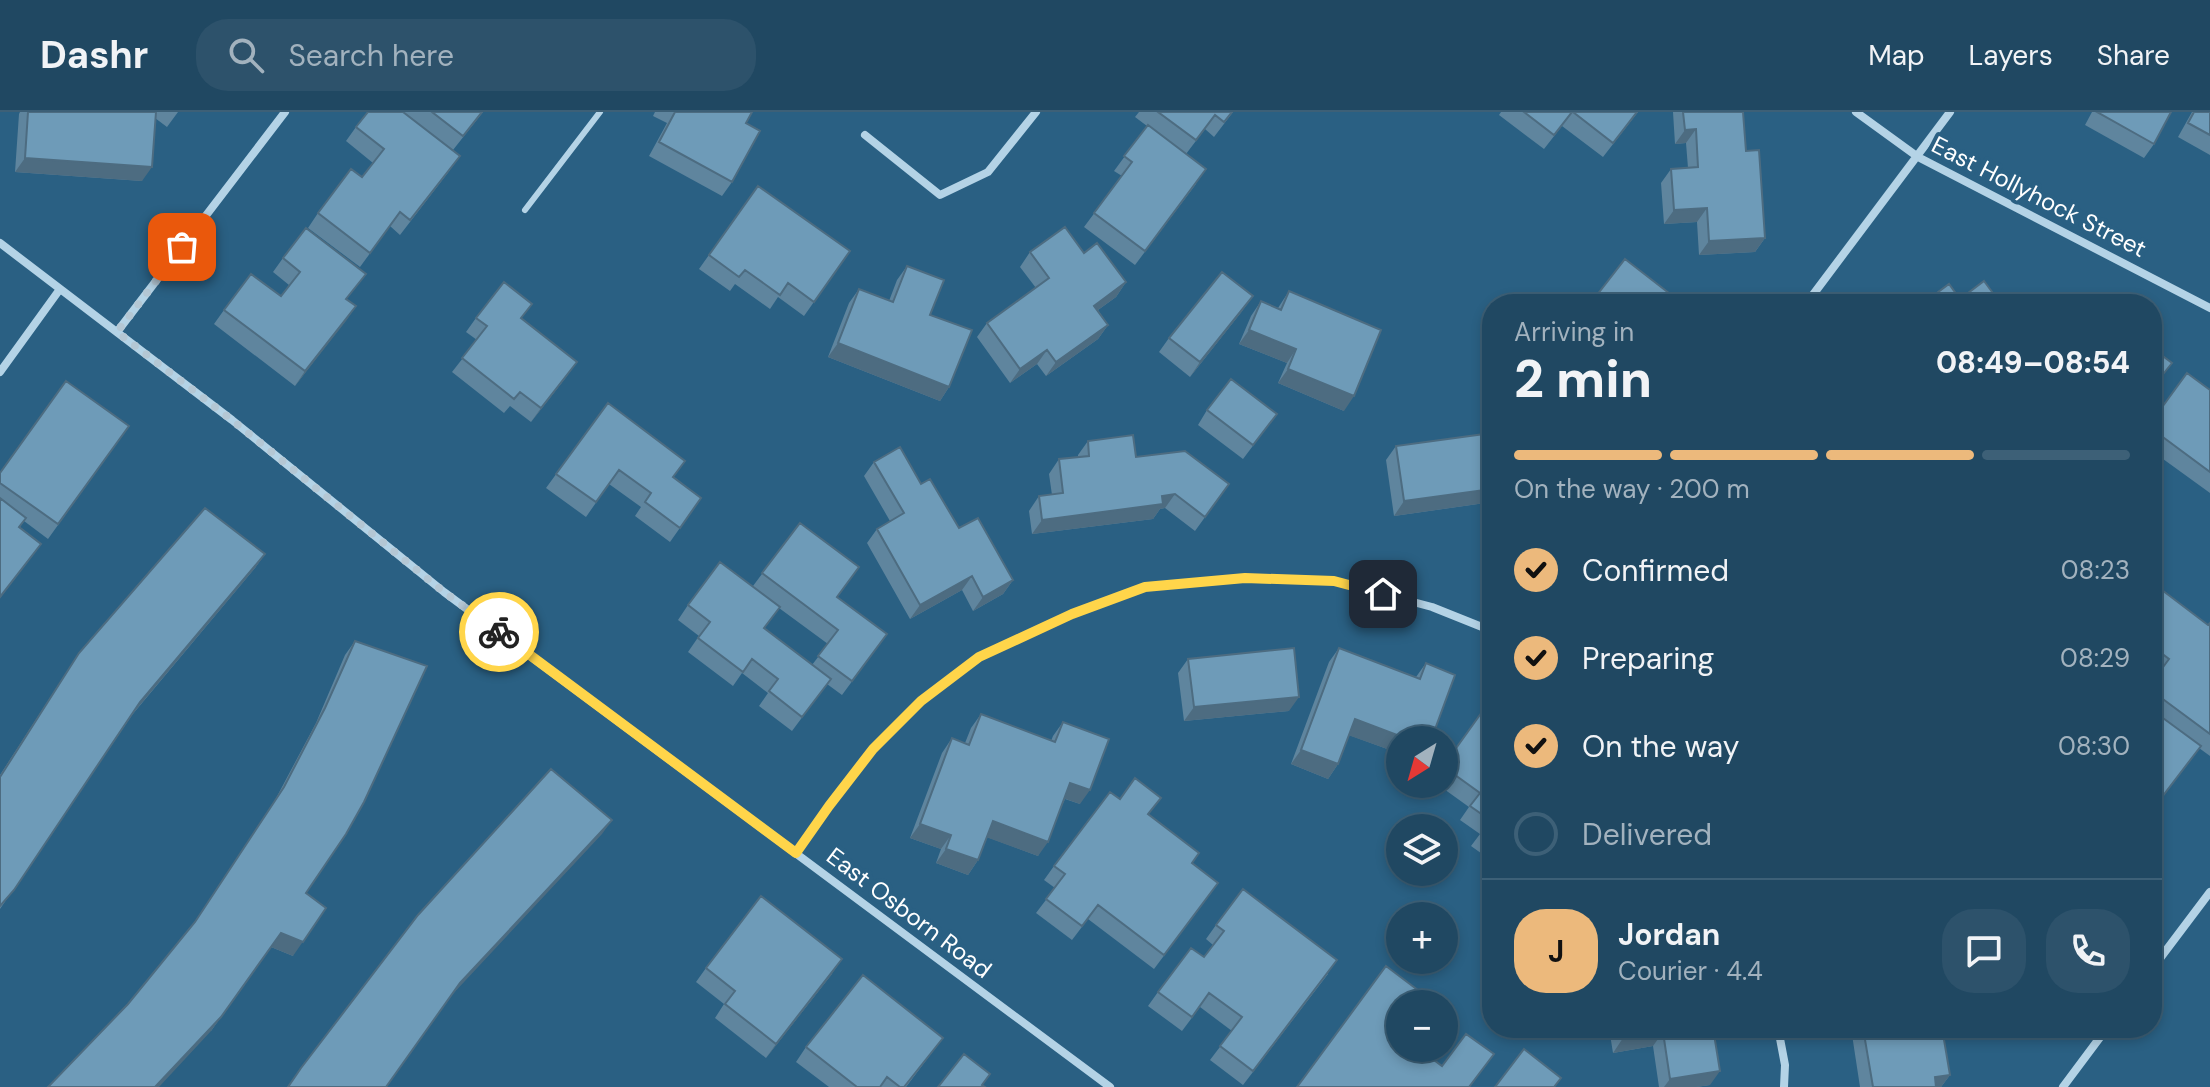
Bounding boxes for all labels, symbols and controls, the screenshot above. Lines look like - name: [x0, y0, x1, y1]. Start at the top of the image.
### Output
- search box: [196, 19, 756, 91]
- text: Dashr: [40, 30, 148, 80]
- icon: search: [224, 33, 268, 77]
- text: Search here: [288, 36, 454, 75]
- text: Map: [1868, 37, 1925, 74]
- text: Layers: [1969, 37, 2053, 74]
- text: Share: [2097, 37, 2170, 74]
- street label: East Hollyhock Street: [1927, 129, 2152, 264]
- pin: [148, 213, 216, 281]
- icon: bag: [160, 225, 204, 269]
- text: Arriving in: [1514, 315, 1634, 349]
- text: 08:49–08:54: [1936, 343, 2130, 382]
- text: 2 min: [1514, 345, 1652, 413]
- text: On the way · 200 m: [1514, 472, 1750, 506]
- icon: check: [1514, 548, 1558, 592]
- text: Confirmed: [1582, 551, 1729, 590]
- text: 08:23: [2061, 553, 2130, 587]
- pin: [1349, 560, 1417, 628]
- icon: home: [1361, 572, 1405, 616]
- courier: [459, 592, 539, 672]
- icon: bike: [477, 610, 521, 654]
- icon: check: [1514, 636, 1558, 680]
- text: Preparing: [1582, 639, 1714, 678]
- text: 08:29: [2060, 641, 2130, 675]
- icon: check: [1514, 724, 1558, 768]
- north arrow: [1386, 726, 1458, 798]
- map controls: [1386, 726, 1458, 1062]
- text: On the way: [1582, 727, 1739, 766]
- text: 08:30: [2058, 729, 2130, 763]
- button: layers: [1386, 814, 1458, 886]
- text: Delivered: [1582, 815, 1712, 854]
- street label: East Osborn Road: [821, 840, 998, 985]
- button: +: [1386, 902, 1458, 974]
- button: chat: [1942, 909, 2026, 993]
- button: phone: [2046, 909, 2130, 993]
- text: Jordan: [1618, 915, 1720, 954]
- text: J: [1548, 932, 1564, 971]
- text: Courier · 4.4: [1618, 954, 1763, 988]
- button: −: [1386, 990, 1458, 1062]

